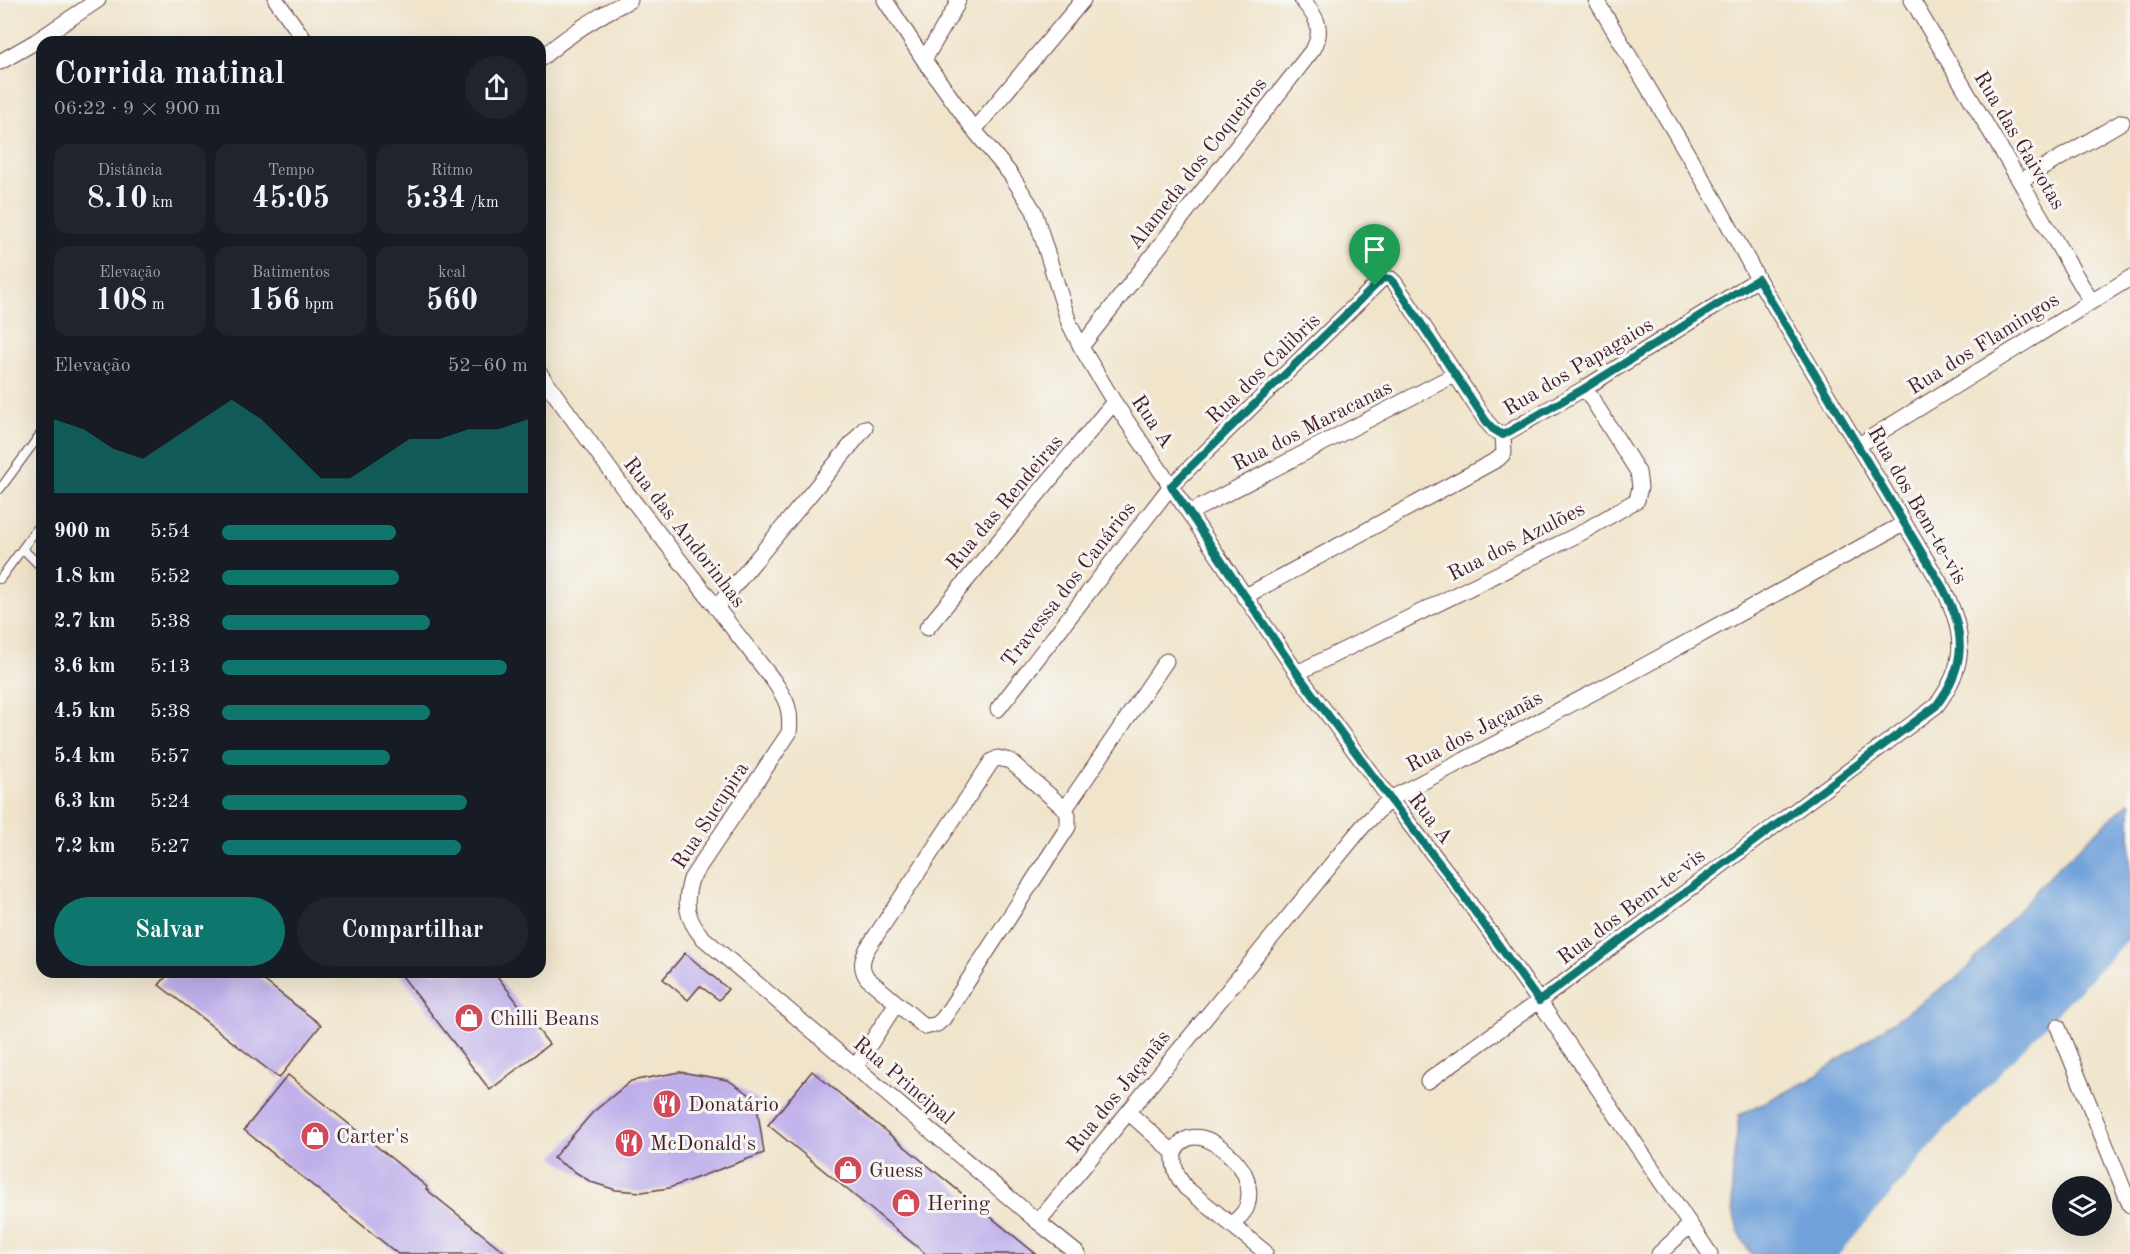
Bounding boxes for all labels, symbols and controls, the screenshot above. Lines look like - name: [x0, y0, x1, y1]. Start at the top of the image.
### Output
- button: share: [465, 56, 528, 119]
- text: Corrida matinal: [54, 58, 285, 91]
- street label: Rua das Gaivotas: [1969, 68, 2068, 214]
- street label: Alameda dos Coqueiros: [1125, 74, 1272, 254]
- text: 06:22 · 9 × 900 m: [54, 99, 221, 119]
- text: Distância: [97, 163, 163, 179]
- text: Tempo: [268, 163, 314, 179]
- text: Ritmo: [431, 163, 473, 179]
- text: 8.10: [87, 184, 148, 214]
- text: 45:05: [252, 184, 330, 214]
- text: 5:34: [405, 184, 466, 214]
- text: km: [148, 195, 173, 211]
- text: /km: [466, 195, 499, 211]
- pin: [1349, 224, 1400, 286]
- icon: arrive: [1358, 233, 1391, 266]
- text: Elevação: [99, 265, 161, 281]
- text: Batimentos: [252, 265, 330, 281]
- text: kcal: [438, 265, 466, 281]
- text: 108: [95, 286, 148, 316]
- text: 156: [248, 286, 300, 316]
- text: 560: [426, 286, 478, 316]
- street label: Rua dos Flamingos: [1905, 289, 2063, 399]
- text: m: [148, 297, 165, 313]
- text: bpm: [300, 297, 334, 313]
- street label: Rua dos Calibris: [1203, 310, 1325, 428]
- street label: Rua dos Papagaios: [1500, 314, 1657, 420]
- text: Elevação: [54, 356, 131, 376]
- text: 52–60 m: [448, 356, 528, 376]
- street label: Rua dos Maracanas: [1229, 377, 1396, 476]
- street label: Rua A: [1127, 392, 1177, 452]
- street label: Rua dos Bem-te-vis: [1863, 423, 1970, 588]
- street label: Rua das Rendeiras: [943, 431, 1068, 575]
- street label: Rua das Andorinhas: [619, 454, 749, 612]
- street label: Travessa dos Canários: [998, 498, 1140, 672]
- street label: Rua dos Azulões: [1445, 499, 1588, 586]
- text: 900 m: [54, 522, 110, 542]
- text: 5:54: [150, 522, 190, 542]
- text: 1.8 km: [54, 567, 116, 587]
- text: 5:52: [150, 567, 190, 587]
- text: 2.7 km: [54, 612, 116, 632]
- text: 5:38: [150, 612, 190, 632]
- text: 3.6 km: [54, 657, 116, 677]
- text: 5:13: [150, 657, 190, 677]
- street label: Rua dos Jaçanãs: [1403, 688, 1546, 777]
- text: 4.5 km: [54, 702, 116, 722]
- text: 5:38: [150, 702, 190, 722]
- text: 5.4 km: [54, 747, 116, 767]
- text: 5:57: [150, 747, 190, 767]
- street label: Rua Sucupira: [669, 759, 753, 873]
- street label: Rua A: [1404, 789, 1456, 848]
- text: 6.3 km: [54, 792, 116, 812]
- text: 5:24: [150, 792, 190, 812]
- text: 7.2 km: [54, 837, 116, 857]
- text: 5:27: [150, 837, 190, 857]
- street label: Rua dos Bem-te-vis: [1554, 845, 1709, 969]
- button: Salvar: [54, 897, 285, 966]
- button: Compartilhar: [297, 897, 528, 966]
- shop icon: Chilli Beans: [453, 1002, 485, 1034]
- place label: Chilli Beans: [490, 1009, 599, 1030]
- street label: Rua dos Jaçanãs: [1064, 1027, 1175, 1157]
- street label: Rua Principal: [849, 1033, 958, 1129]
- restaurant icon: Donatário: [651, 1088, 683, 1120]
- place label: Donatário: [688, 1095, 779, 1116]
- shop icon: Carter's: [299, 1120, 331, 1152]
- place label: Carter's: [336, 1127, 409, 1148]
- restaurant icon: McDonald's: [613, 1127, 645, 1159]
- place label: McDonald's: [650, 1134, 756, 1155]
- shop icon: Guess: [832, 1154, 864, 1186]
- place label: Guess: [869, 1161, 923, 1182]
- map controls: [2052, 1176, 2112, 1236]
- button: layers: [2052, 1176, 2112, 1236]
- shop icon: Hering: [890, 1187, 922, 1219]
- place label: Hering: [927, 1194, 991, 1215]

